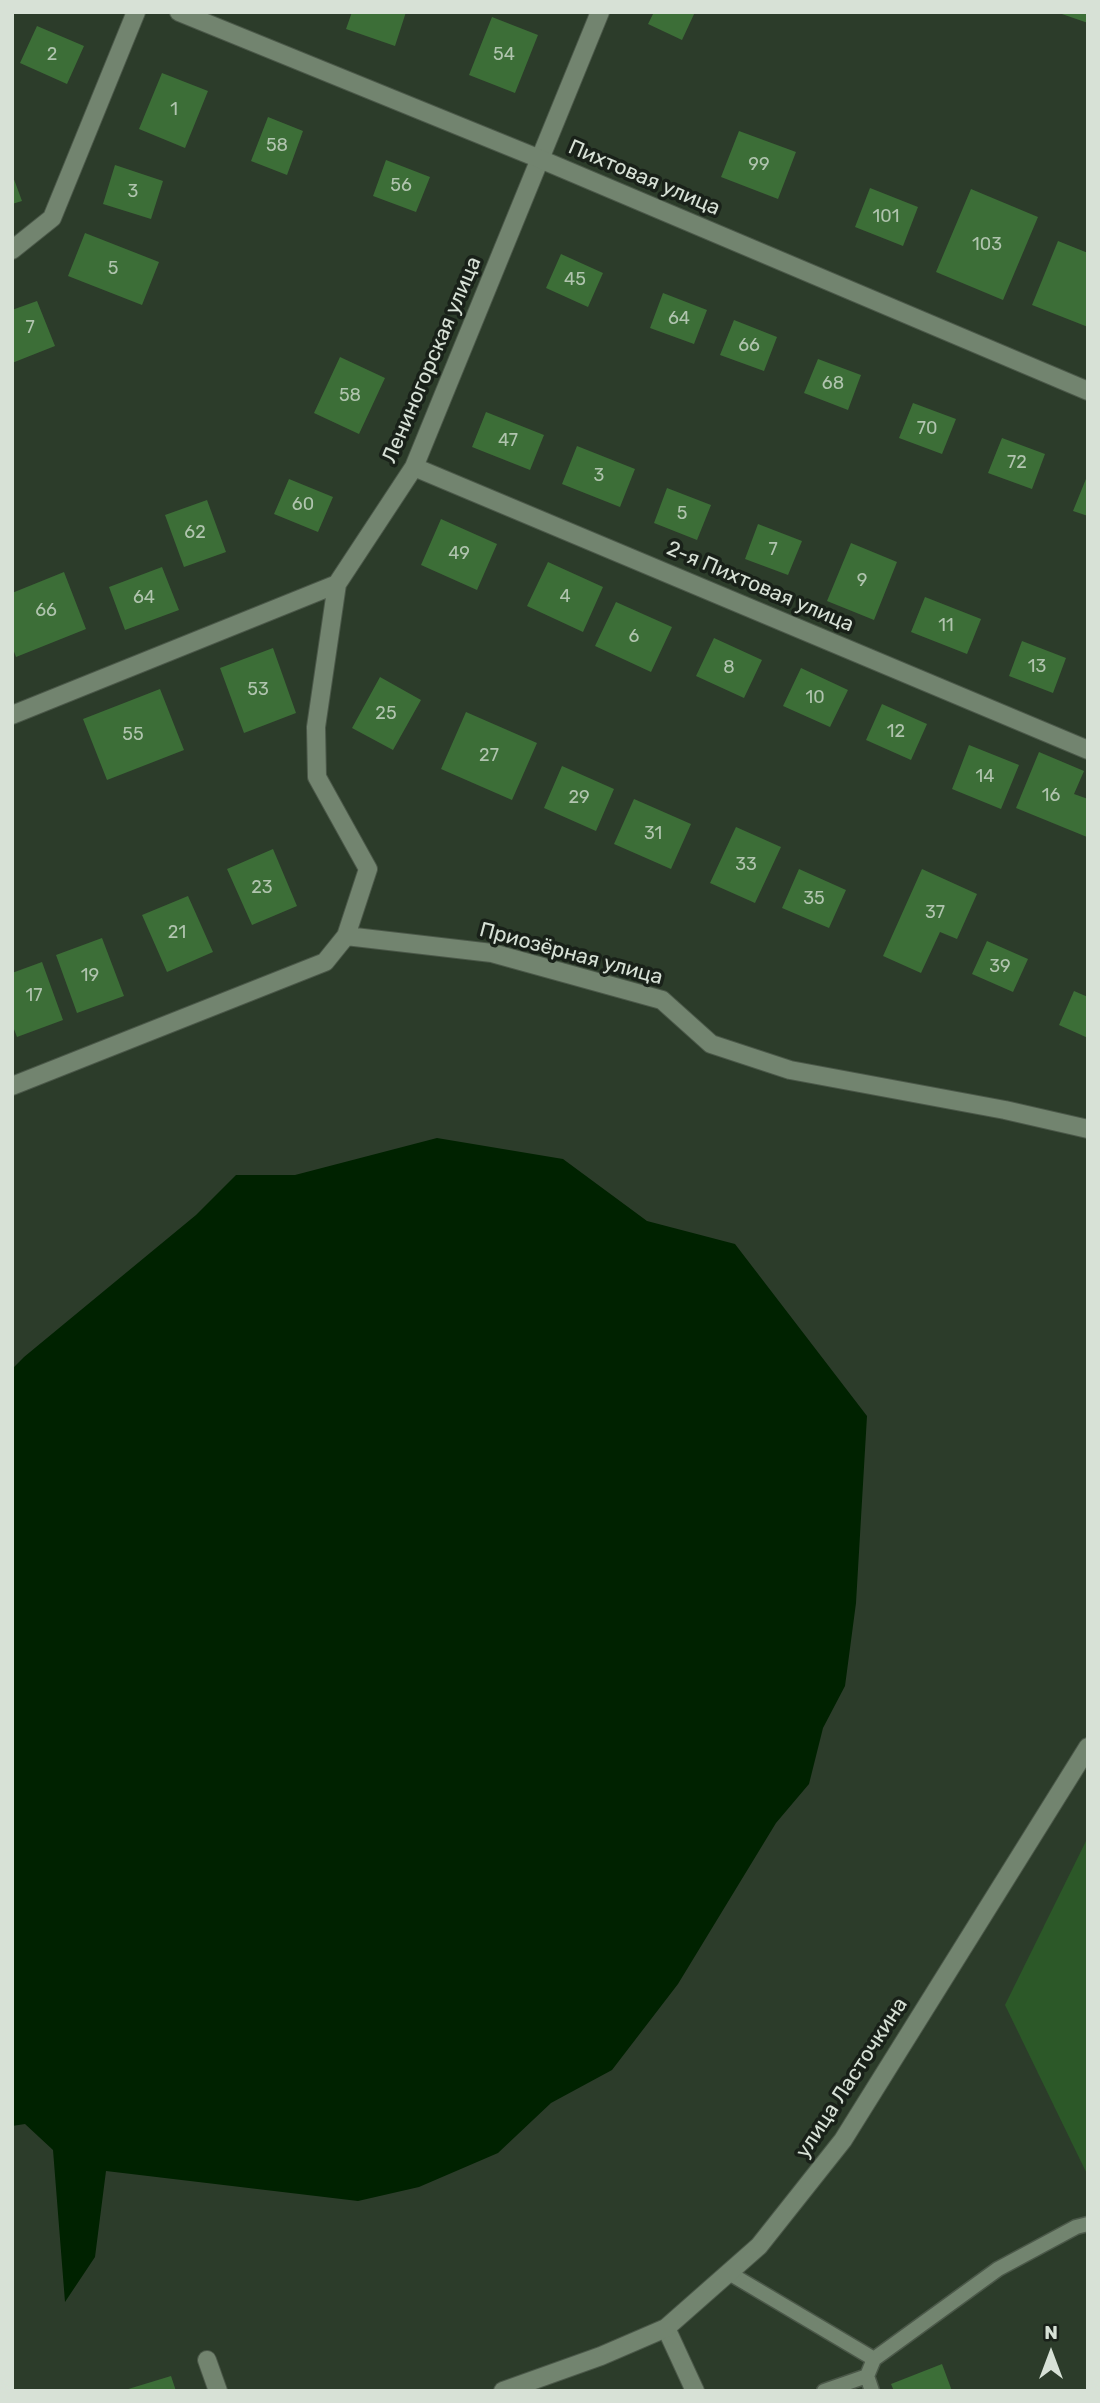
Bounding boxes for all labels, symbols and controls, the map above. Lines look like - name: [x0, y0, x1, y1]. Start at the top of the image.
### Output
- house number: 2: [47, 44, 57, 66]
- house number: 54: [493, 44, 515, 66]
- house number: 1: [170, 99, 178, 121]
- house number: 58: [266, 135, 288, 157]
- street label: Пихтовая улица: [564, 135, 724, 221]
- house number: 99: [748, 154, 770, 176]
- house number: 56: [390, 175, 412, 197]
- house number: 3: [128, 181, 138, 203]
- house number: 101: [873, 206, 899, 228]
- house number: 103: [972, 234, 1002, 256]
- street label: Лениногорская улица: [377, 253, 487, 467]
- house number: 5: [108, 258, 118, 280]
- house number: 45: [564, 269, 586, 291]
- house number: 64: [668, 308, 690, 330]
- house number: 7: [25, 317, 35, 339]
- house number: 66: [738, 335, 760, 357]
- house number: 68: [822, 373, 844, 395]
- house number: 58: [339, 385, 361, 407]
- house number: 70: [917, 418, 937, 440]
- house number: 47: [498, 430, 518, 452]
- house number: 72: [1007, 452, 1027, 474]
- house number: 3: [594, 465, 604, 487]
- house number: 60: [292, 494, 314, 516]
- house number: 5: [677, 503, 687, 525]
- house number: 62: [184, 522, 206, 544]
- street label: 2-я Пихтовая улица: [663, 536, 857, 638]
- house number: 7: [768, 539, 778, 561]
- house number: 49: [448, 543, 470, 565]
- house number: 9: [857, 570, 867, 592]
- house number: 4: [559, 586, 571, 608]
- house number: 64: [133, 587, 155, 609]
- house number: 66: [35, 600, 57, 622]
- house number: 11: [938, 615, 954, 637]
- house number: 6: [629, 626, 639, 648]
- house number: 13: [1028, 656, 1046, 678]
- house number: 8: [723, 657, 735, 679]
- house number: 53: [247, 679, 269, 701]
- house number: 10: [805, 687, 825, 709]
- house number: 25: [375, 703, 397, 725]
- house number: 12: [887, 721, 905, 743]
- house number: 55: [122, 724, 144, 746]
- house number: 27: [479, 745, 499, 767]
- house number: 14: [976, 766, 994, 788]
- house number: 16: [1042, 785, 1060, 807]
- house number: 29: [568, 787, 590, 809]
- house number: 31: [644, 823, 662, 845]
- house number: 33: [735, 854, 757, 876]
- house number: 23: [251, 877, 273, 899]
- house number: 35: [803, 888, 825, 910]
- house number: 37: [925, 902, 945, 924]
- street label: Приозёрная улица: [477, 917, 665, 991]
- house number: 21: [168, 922, 186, 944]
- house number: 39: [989, 956, 1011, 978]
- house number: 19: [81, 965, 99, 987]
- house number: 17: [26, 985, 42, 1007]
- street label: улица Ласточкина: [791, 1993, 913, 2163]
- north arrow: [1016, 2319, 1086, 2389]
- text: N: [1044, 2321, 1058, 2344]

